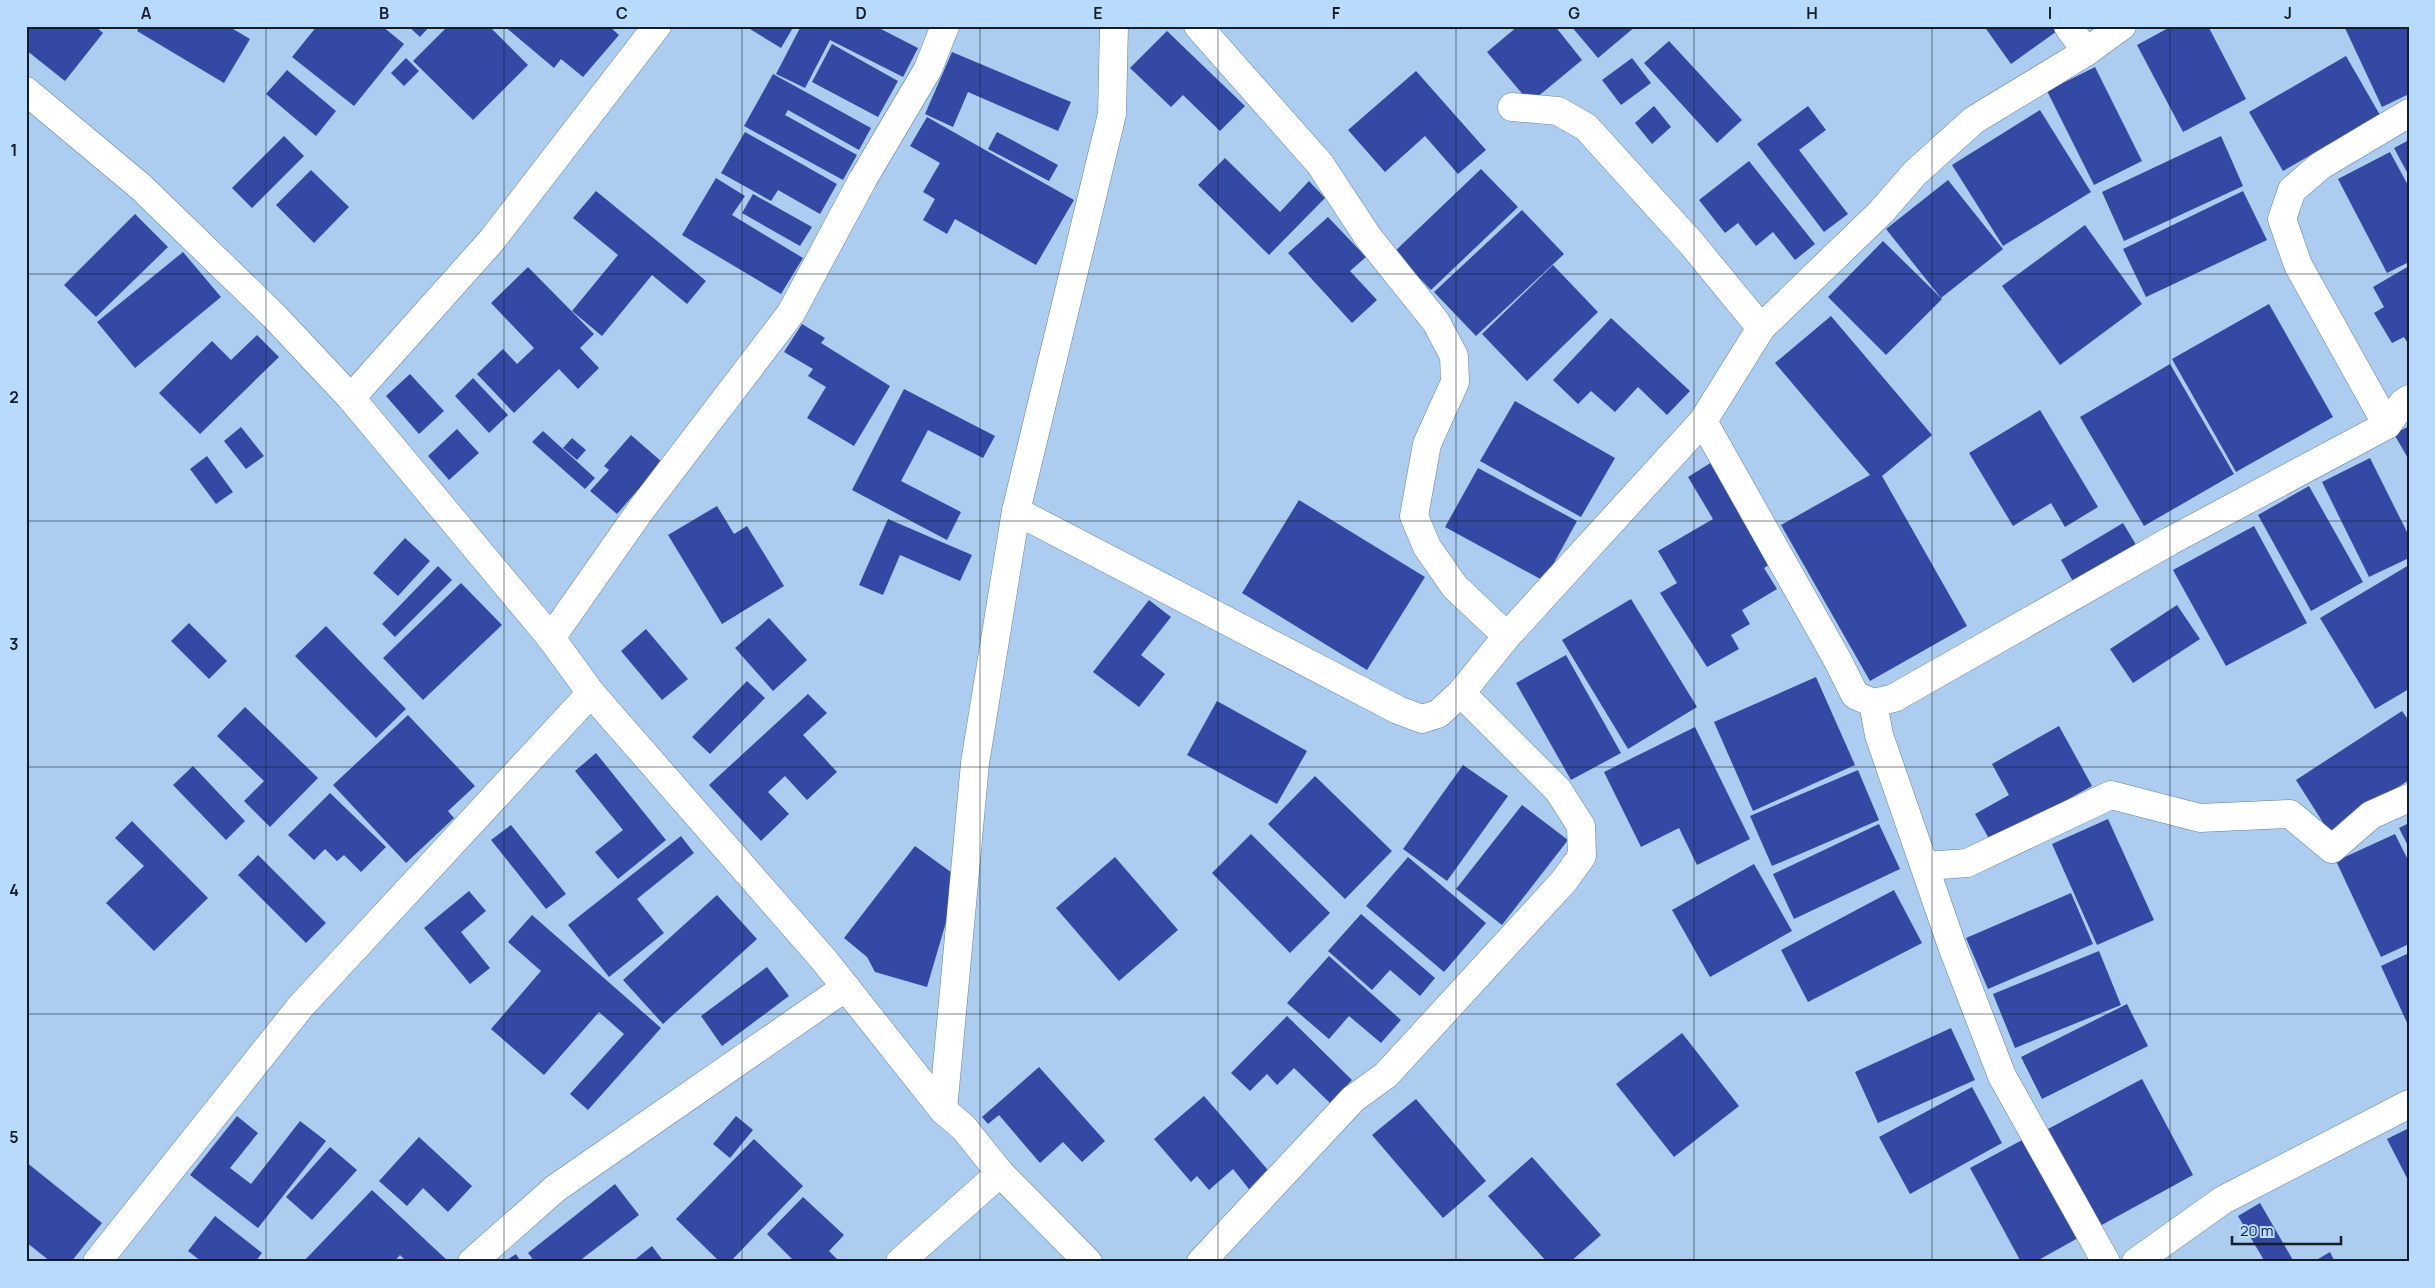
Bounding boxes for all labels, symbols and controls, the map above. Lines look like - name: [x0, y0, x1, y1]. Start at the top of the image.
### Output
- text: A: [141, 2, 152, 24]
- text: B: [379, 2, 389, 24]
- text: C: [616, 2, 628, 24]
- text: D: [855, 2, 867, 24]
- text: E: [1093, 2, 1103, 24]
- text: F: [1332, 2, 1341, 24]
- text: G: [1568, 2, 1580, 24]
- text: H: [1806, 2, 1818, 24]
- text: I: [2048, 2, 2052, 24]
- text: J: [2284, 2, 2292, 24]
- text: 1: [10, 139, 18, 161]
- text: 2: [9, 386, 19, 408]
- text: 3: [9, 633, 19, 655]
- text: 4: [9, 879, 19, 901]
- text: 5: [9, 1126, 19, 1148]
- scale bar: [2232, 1213, 2341, 1245]
- text: 20 m: [2240, 1220, 2273, 1241]

